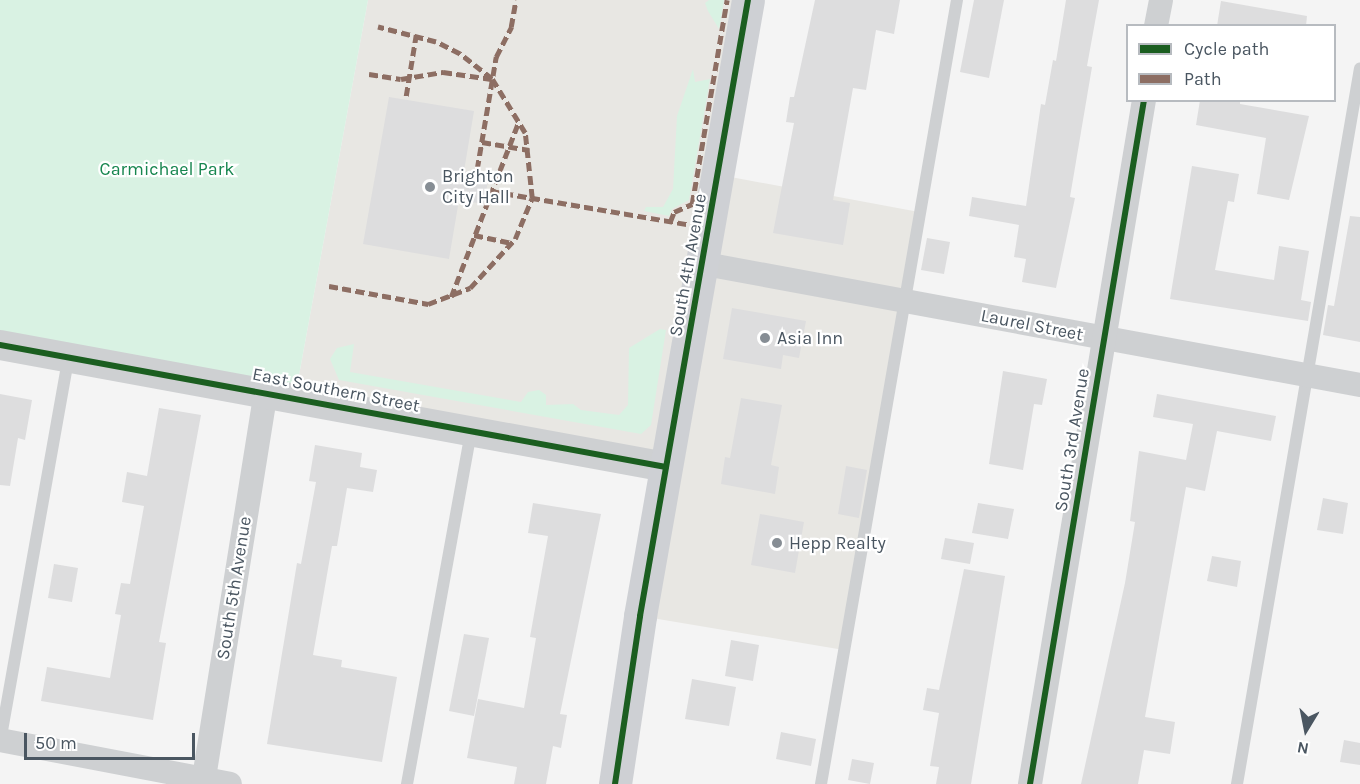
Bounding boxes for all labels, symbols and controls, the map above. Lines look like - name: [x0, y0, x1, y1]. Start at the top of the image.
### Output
- legend: [1126, 24, 1336, 102]
- text: Cycle path: [1184, 38, 1269, 60]
- text: Path: [1184, 68, 1222, 90]
- park label: Carmichael Park: [100, 158, 234, 180]
- place label: Brighton City Hall: [442, 166, 514, 208]
- marker: Brighton City Hall: [423, 180, 437, 194]
- street label: South 4th Avenue: [665, 192, 711, 338]
- street label: Laurel Street: [979, 305, 1085, 345]
- place label: Asia Inn: [777, 327, 843, 349]
- marker: Asia Inn: [758, 331, 772, 345]
- street label: East Southern Street: [250, 363, 422, 417]
- street label: South 3rd Avenue: [1050, 367, 1094, 513]
- street label: South 5th Avenue: [212, 515, 256, 661]
- place label: Hepp Realty: [789, 532, 886, 554]
- marker: Hepp Realty: [770, 536, 784, 550]
- north arrow: [1276, 700, 1336, 760]
- scale bar: [27, 721, 198, 759]
- text: 50 m: [35, 732, 77, 754]
- text: N: [1295, 738, 1310, 759]

